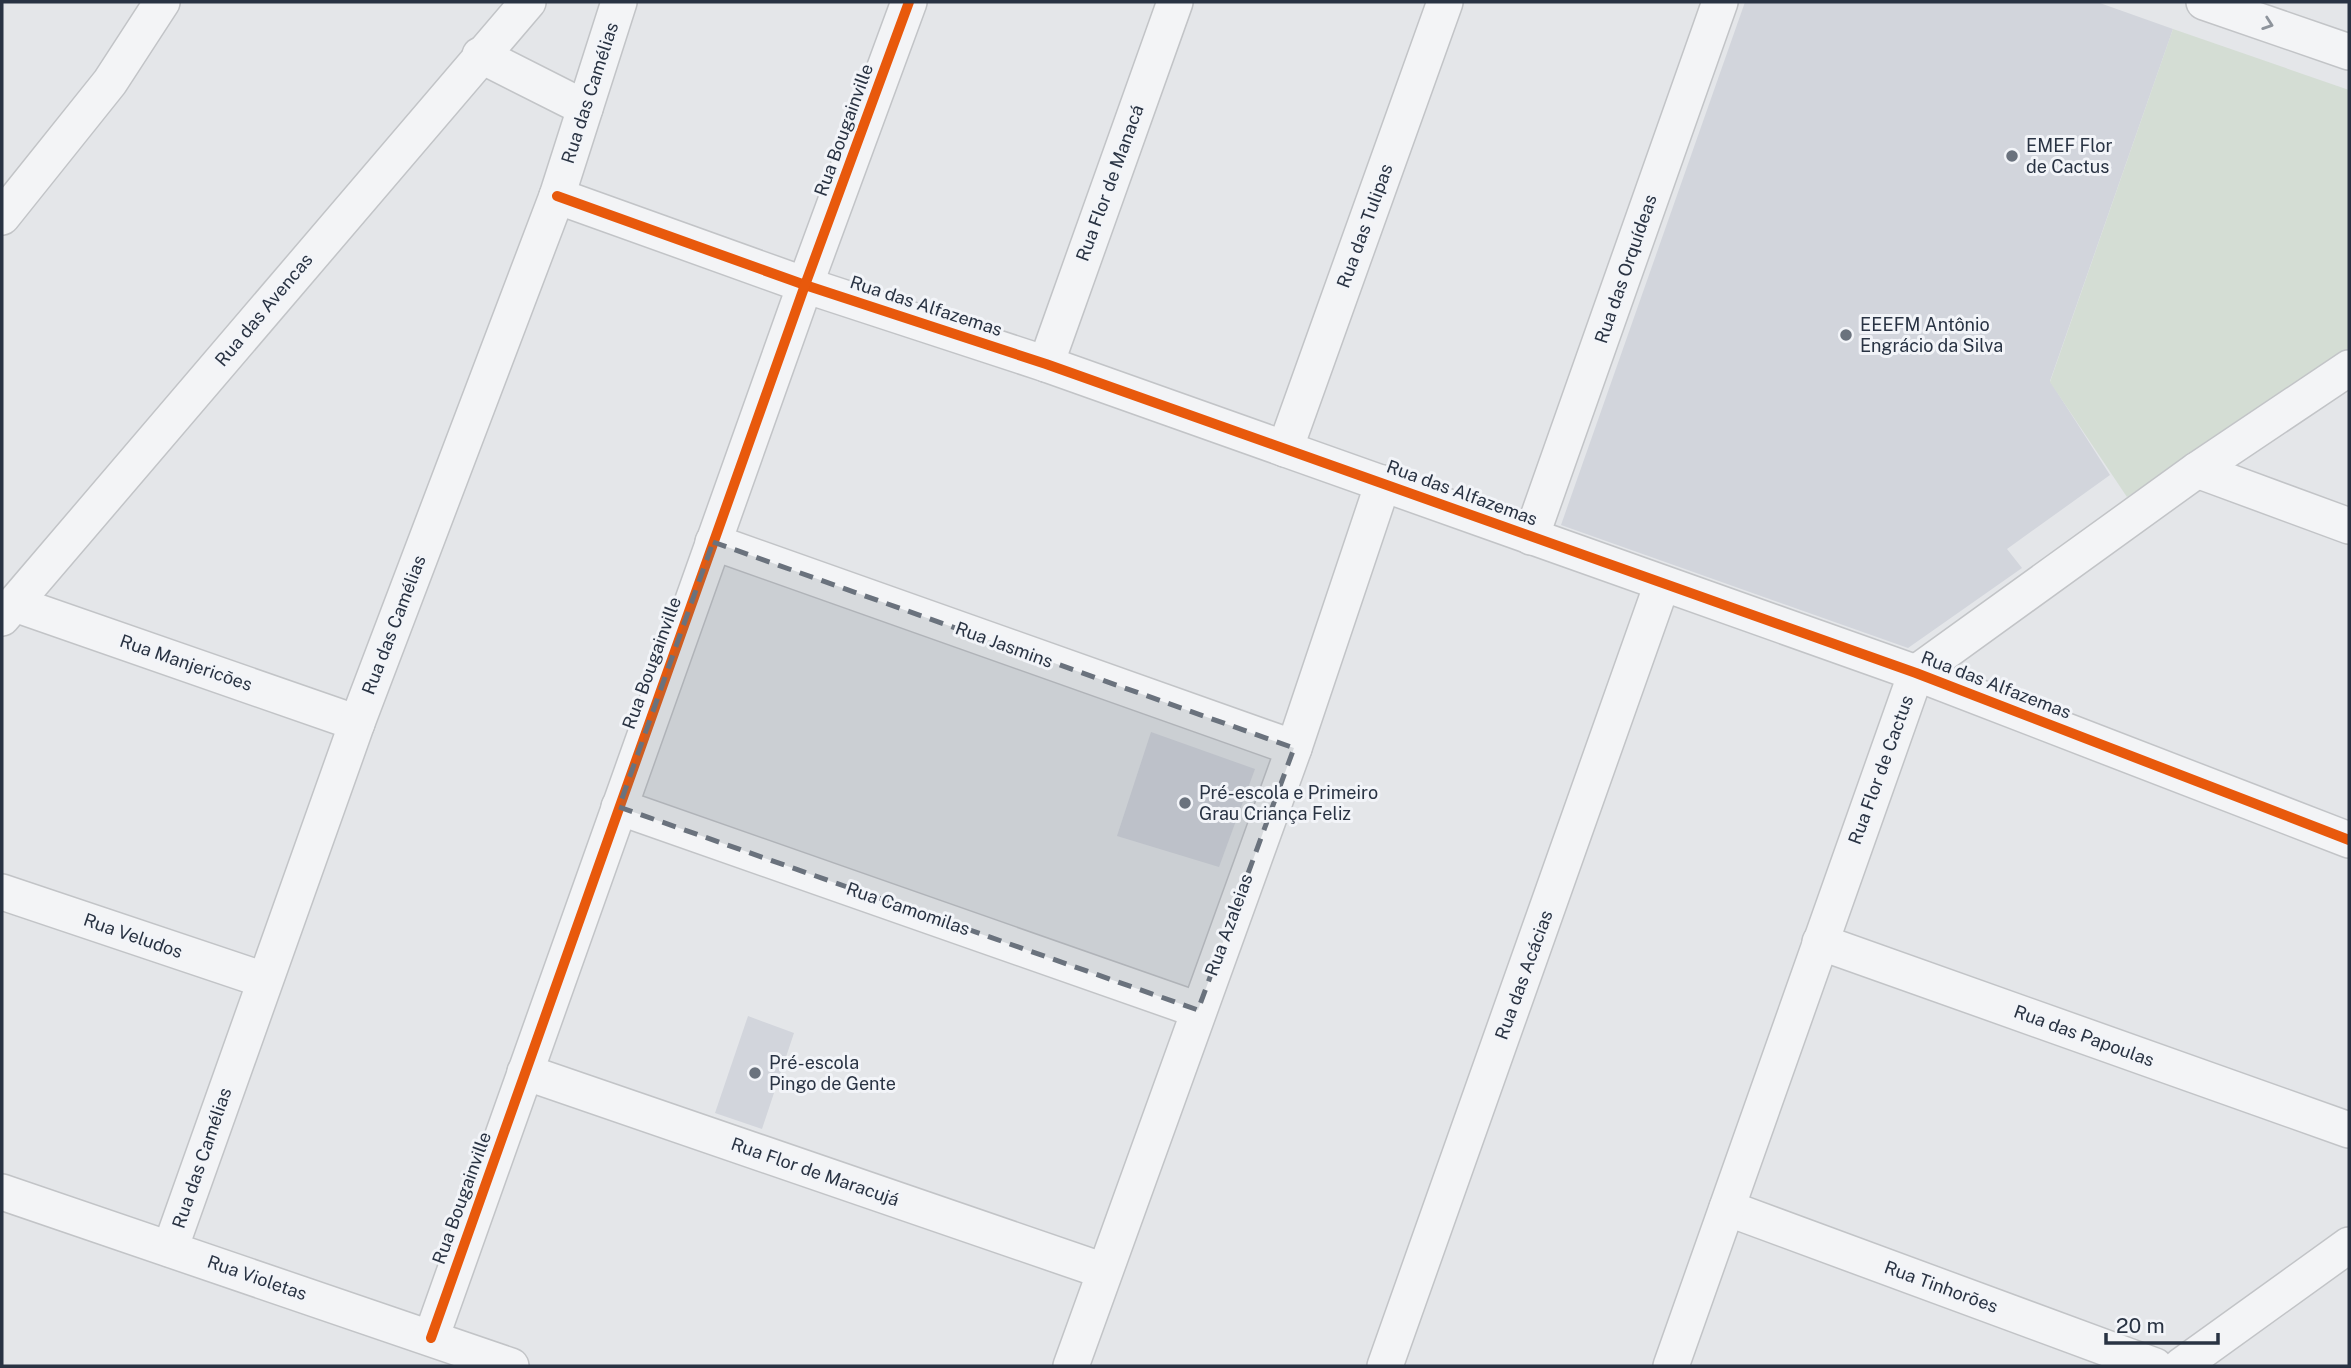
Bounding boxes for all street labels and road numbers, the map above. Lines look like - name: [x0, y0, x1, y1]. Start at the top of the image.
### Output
- street label: Rua das Camélias: [557, 20, 622, 166]
- street label: Rua Bougainville: [810, 61, 877, 199]
- street label: Rua Flor de Manacá: [1071, 102, 1148, 264]
- street label: Rua das Tulipas: [1332, 161, 1397, 291]
- street label: Rua das Orquídeas: [1590, 192, 1661, 346]
- street label: Rua das Avencas: [210, 249, 317, 370]
- street label: Rua das Alfazemas: [847, 271, 1005, 340]
- street label: Rua das Alfazemas: [1384, 456, 1540, 530]
- street label: Rua das Camélias: [357, 552, 430, 697]
- street label: Rua Bougainville: [618, 594, 685, 732]
- street label: Rua Jasmins: [953, 617, 1056, 672]
- street label: Rua Manjericões: [117, 630, 255, 695]
- street label: Rua das Alfazemas: [1918, 646, 2074, 723]
- street label: Rua Flor de Cactus: [1844, 692, 1917, 847]
- street label: Rua Azaleias: [1200, 871, 1257, 979]
- street label: Rua Camomilas: [844, 878, 973, 939]
- street label: Rua das Acácias: [1490, 907, 1557, 1042]
- street label: Rua Veludos: [81, 909, 185, 962]
- street label: Rua das Papoulas: [2011, 1000, 2157, 1071]
- street label: Rua das Camélias: [168, 1085, 235, 1231]
- street label: Rua Bougainville: [428, 1129, 495, 1267]
- street label: Rua Flor de Maracujá: [728, 1133, 902, 1210]
- street label: Rua Violetas: [205, 1251, 310, 1304]
- street label: Rua Tinhorões: [1882, 1256, 2001, 1317]

